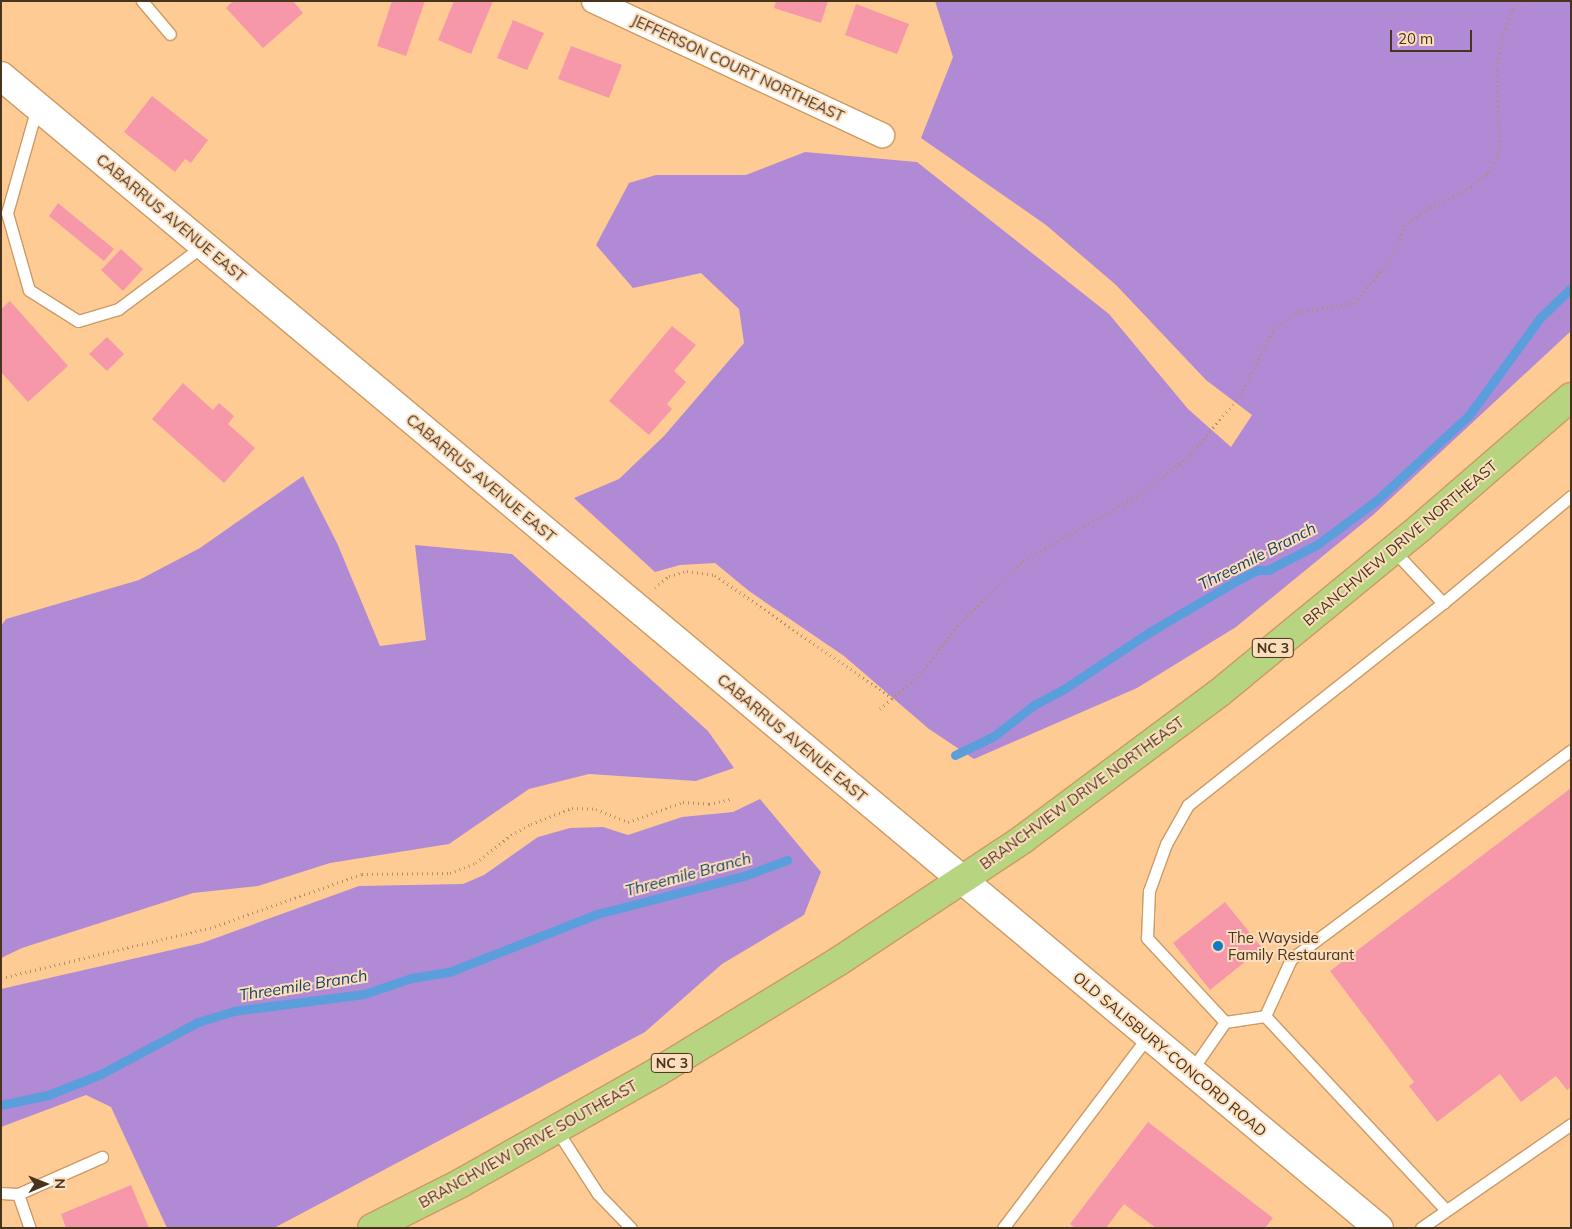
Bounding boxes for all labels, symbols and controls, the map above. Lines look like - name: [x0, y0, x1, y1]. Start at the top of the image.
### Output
- street label: JEFFERSON COURT NORTHEAST: [629, 11, 847, 125]
- scale bar: [1392, 20, 1474, 52]
- text: 20 m: [1398, 29, 1433, 48]
- street label: CABARRUS AVENUE EAST: [93, 150, 249, 286]
- street label: CABARRUS AVENUE EAST: [403, 410, 559, 546]
- street label: BRANCHVIEW DRIVE NORTHEAST: [1299, 456, 1501, 630]
- water label: Threemile Branch: [1195, 518, 1319, 594]
- road number: NC 3: [1252, 636, 1294, 660]
- street label: CABARRUS AVENUE EAST: [714, 670, 870, 806]
- street label: BRANCHVIEW DRIVE NORTHEAST: [976, 713, 1188, 873]
- water label: Threemile Branch: [623, 848, 753, 900]
- place label: The Wayside Family Restaurant: [1228, 928, 1354, 963]
- marker: The Wayside Family Restaurant: [1212, 940, 1224, 952]
- water label: Threemile Branch: [238, 965, 368, 1005]
- street label: OLD SALISBURY-CONCORD ROAD: [1070, 968, 1270, 1140]
- road number: NC 3: [651, 1052, 693, 1074]
- street label: BRANCHVIEW DRIVE SOUTHEAST: [416, 1076, 640, 1212]
- north arrow: [20, 1159, 70, 1209]
- text: N: [51, 1178, 69, 1189]

